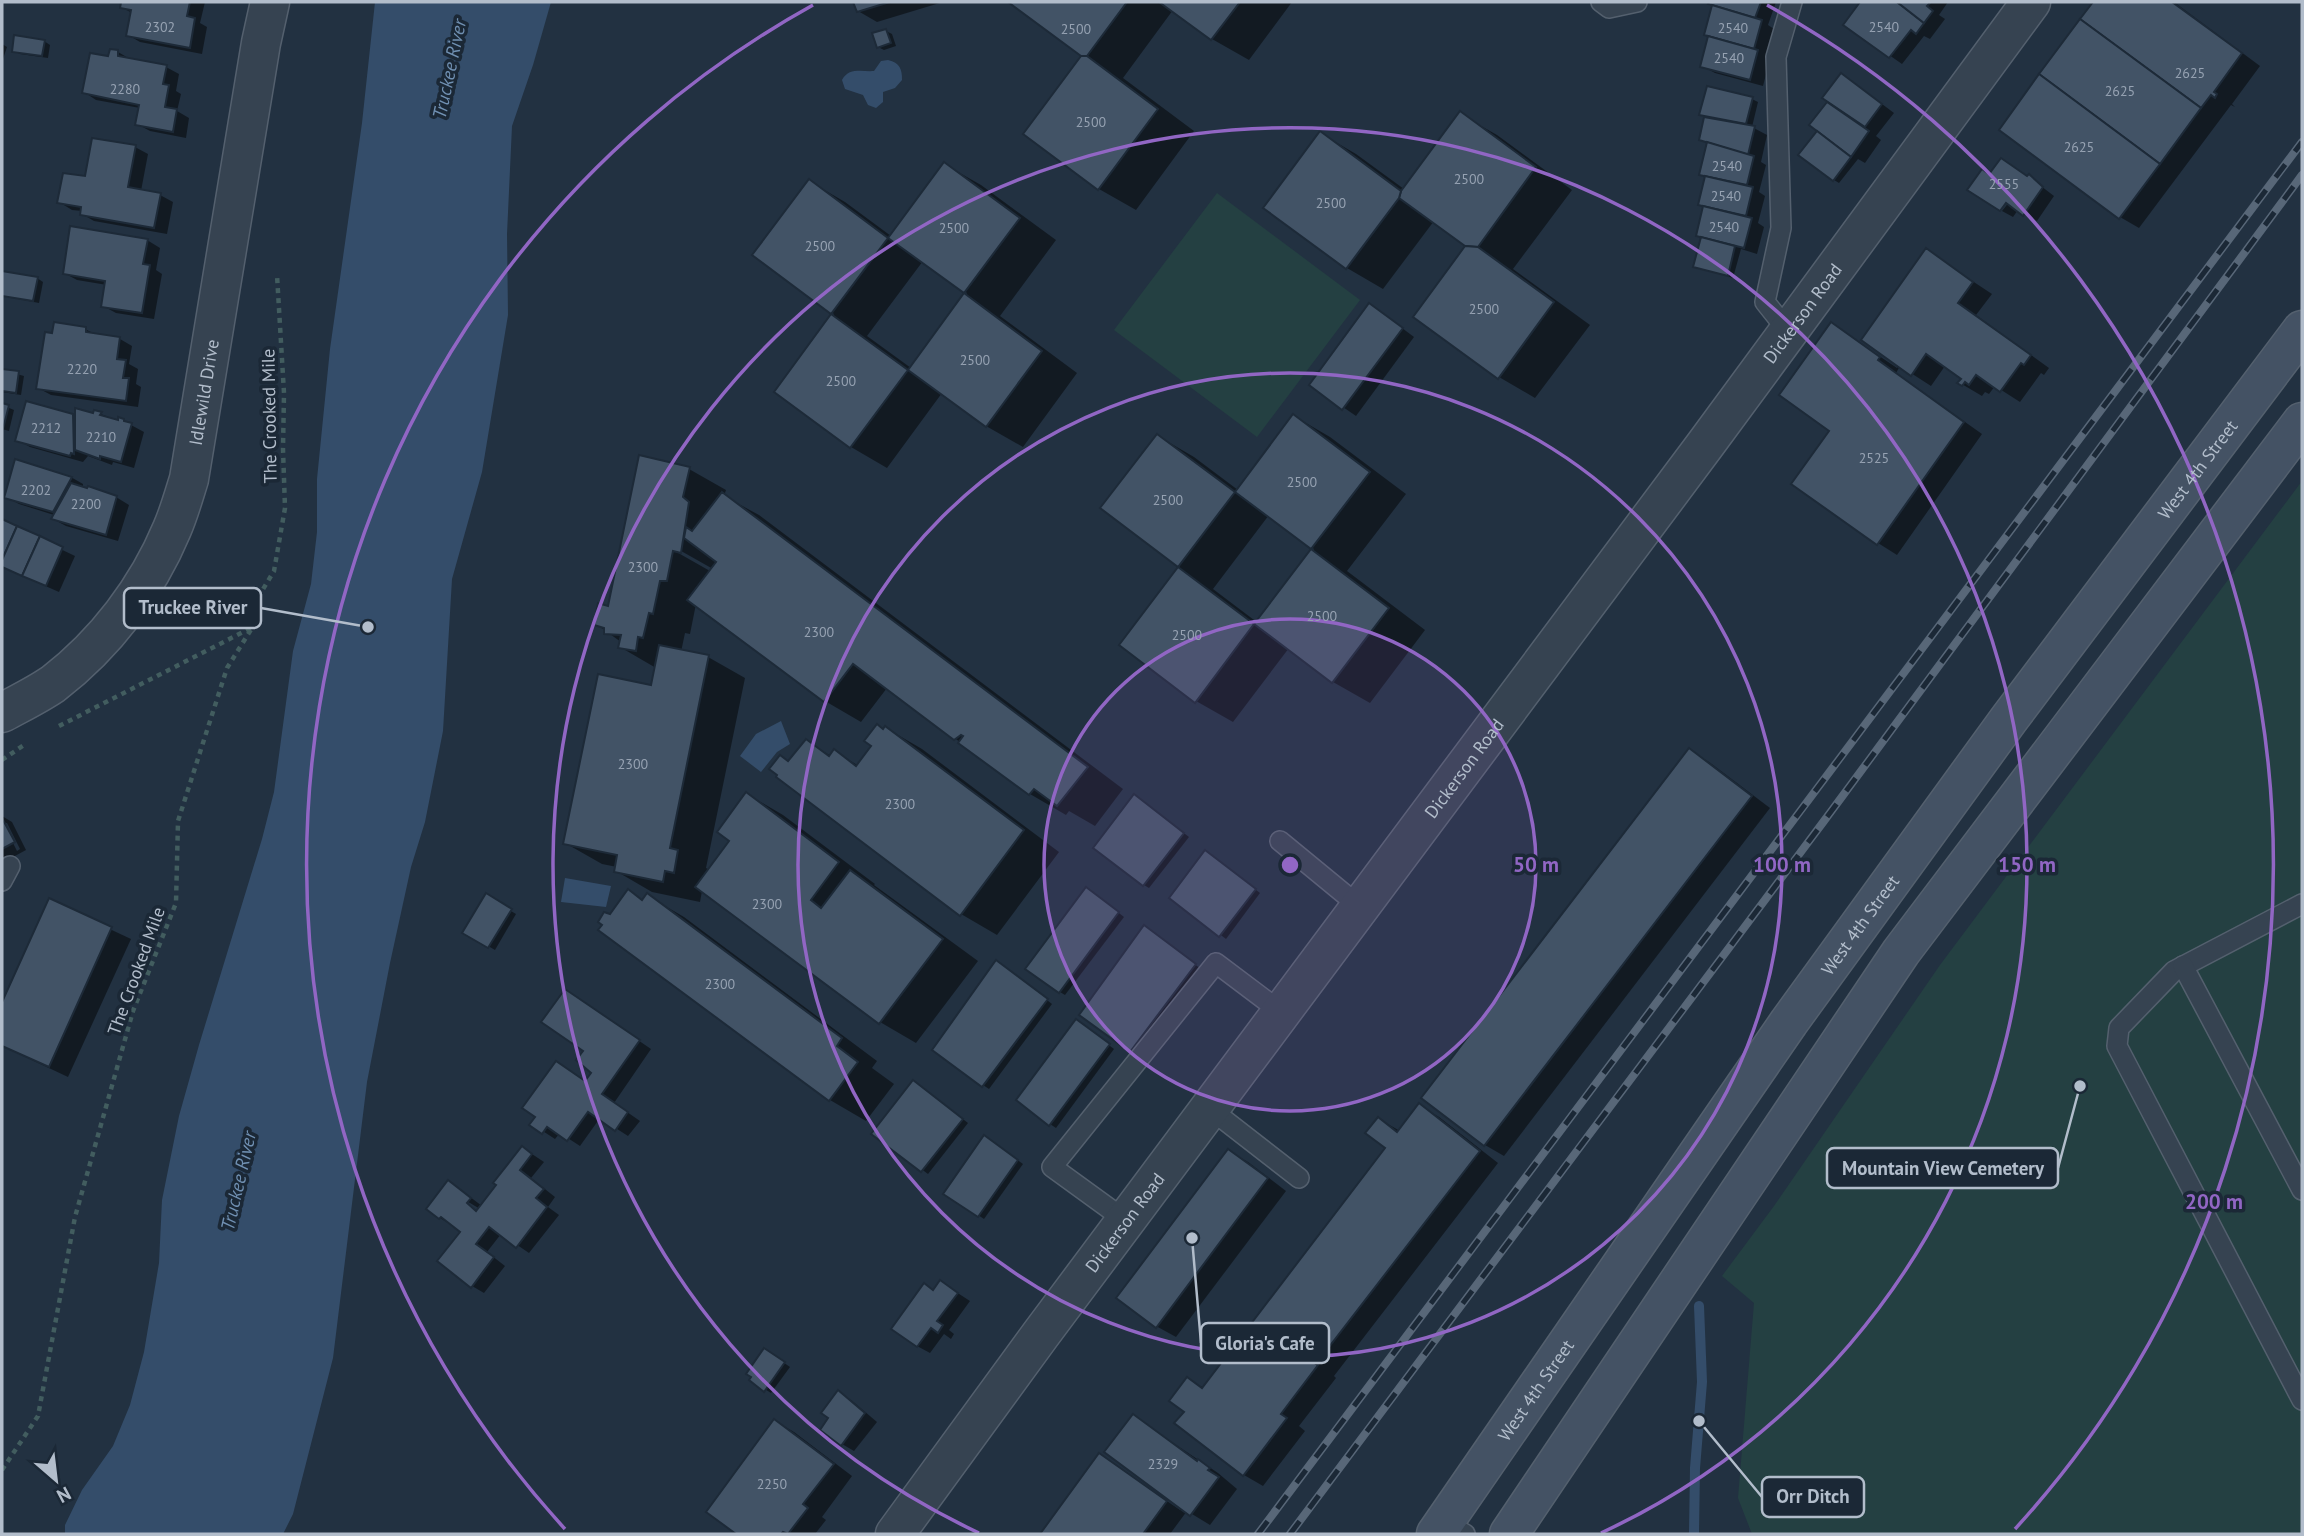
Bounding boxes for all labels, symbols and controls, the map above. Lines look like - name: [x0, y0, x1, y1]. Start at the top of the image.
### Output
- water label: Truckee River: [427, 15, 472, 121]
- house number: 2302: [145, 18, 175, 36]
- house number: 2540: [1869, 18, 1900, 36]
- house number: 2540: [1718, 19, 1749, 37]
- house number: 2500: [1061, 20, 1092, 38]
- house number: 2540: [1714, 49, 1745, 67]
- house number: 2625: [2175, 64, 2205, 82]
- house number: 2280: [110, 80, 141, 98]
- house number: 2625: [2105, 82, 2135, 100]
- house number: 2500: [1076, 113, 1107, 131]
- house number: 2625: [2064, 138, 2094, 156]
- house number: 2540: [1712, 157, 1743, 175]
- house number: 2500: [1454, 170, 1485, 188]
- house number: 2555: [1989, 175, 2019, 193]
- house number: 2540: [1711, 187, 1742, 205]
- house number: 2500: [1316, 194, 1347, 212]
- house number: 2540: [1709, 218, 1740, 236]
- house number: 2500: [939, 219, 970, 237]
- house number: 2500: [805, 237, 836, 255]
- street label: Dickerson Road: [1758, 259, 1846, 368]
- house number: 2500: [1469, 300, 1500, 318]
- street label: Idlewild Drive: [183, 337, 223, 447]
- street label: The Crooked Mile: [256, 348, 282, 484]
- house number: 2500: [960, 351, 991, 369]
- house number: 2220: [67, 360, 98, 378]
- house number: 2500: [826, 372, 857, 390]
- street label: West 4th Street: [2152, 415, 2242, 523]
- house number: 2212: [31, 419, 61, 437]
- house number: 2210: [86, 428, 117, 446]
- house number: 2525: [1859, 449, 1889, 467]
- house number: 2500: [1287, 473, 1318, 491]
- house number: 2202: [21, 481, 51, 499]
- house number: 2500: [1153, 491, 1184, 509]
- house number: 2200: [71, 495, 102, 513]
- house number: 2300: [628, 558, 659, 576]
- callout: Truckee River: [124, 588, 261, 628]
- text: Truckee River: [139, 595, 248, 619]
- house number: 2500: [1307, 607, 1338, 625]
- house number: 2300: [804, 623, 835, 641]
- house number: 2500: [1172, 626, 1203, 644]
- street label: Dickerson Road: [1419, 714, 1508, 822]
- house number: 2300: [618, 755, 649, 773]
- house number: 2300: [885, 795, 916, 813]
- text: 50 m: [1513, 851, 1559, 878]
- text: 100 m: [1753, 851, 1811, 878]
- text: 150 m: [1998, 851, 2056, 878]
- centre of rings: [1278, 853, 1302, 877]
- street label: West 4th Street: [1815, 870, 1904, 979]
- house number: 2300: [752, 895, 783, 913]
- street label: The Crooked Mile: [102, 904, 170, 1038]
- house number: 2300: [705, 975, 736, 993]
- water label: Truckee River: [215, 1127, 261, 1233]
- callout: Mountain View Cemetery: [1827, 1148, 2058, 1188]
- text: Mountain View Cemetery: [1842, 1156, 2045, 1180]
- street label: Dickerson Road: [1080, 1168, 1169, 1277]
- text: 200 m: [2185, 1188, 2243, 1215]
- callout: Gloria's Cafe: [1201, 1323, 1329, 1363]
- text: Gloria's Cafe: [1215, 1331, 1315, 1355]
- street label: West 4th Street: [1492, 1335, 1578, 1445]
- north arrow: [21, 1445, 91, 1515]
- house number: 2329: [1148, 1455, 1178, 1473]
- house number: 2250: [757, 1475, 788, 1493]
- callout: Orr Ditch: [1762, 1477, 1864, 1517]
- text: N: [53, 1481, 75, 1509]
- text: Orr Ditch: [1776, 1484, 1850, 1508]

